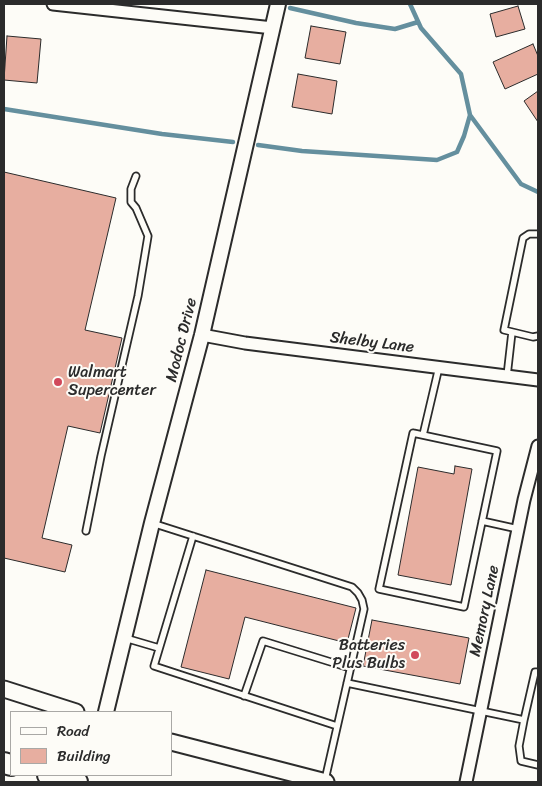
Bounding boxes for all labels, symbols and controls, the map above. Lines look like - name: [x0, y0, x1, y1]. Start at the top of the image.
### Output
- street label: Modoc Drive: [162, 296, 202, 384]
- street label: Shelby Lane: [329, 328, 415, 358]
- place label: Walmart Supercenter: [68, 363, 156, 401]
- marker: Walmart Supercenter: [52, 376, 64, 388]
- street label: Memory Lane: [466, 564, 504, 658]
- place label: Batteries Plus Bulbs: [332, 636, 405, 674]
- marker: Batteries Plus Bulbs: [409, 649, 421, 661]
- legend: [10, 711, 172, 776]
- text: Road: [57, 718, 89, 744]
- text: Building: [57, 743, 111, 769]

